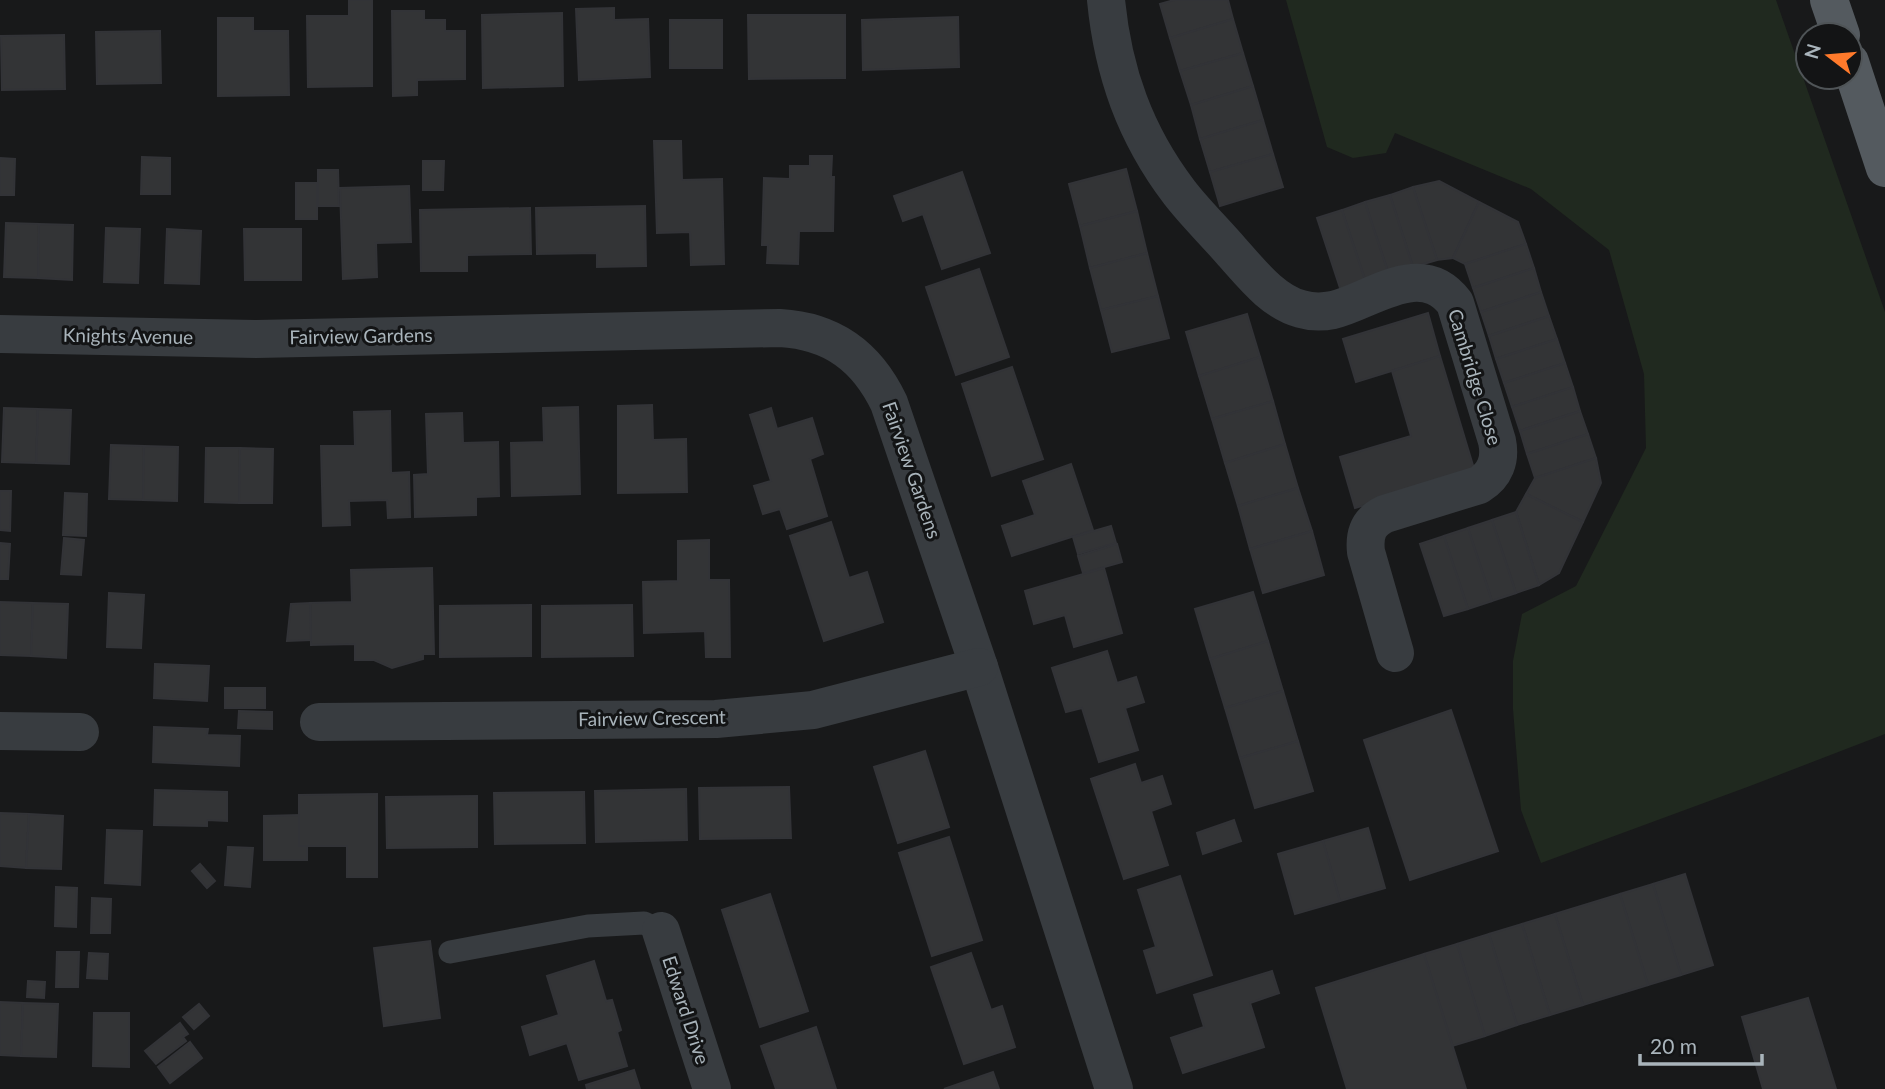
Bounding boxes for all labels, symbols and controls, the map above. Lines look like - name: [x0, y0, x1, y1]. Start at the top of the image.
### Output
- north arrow: [1794, 21, 1864, 91]
- text: N: [1799, 41, 1825, 61]
- street label: Cambridge Close: [1444, 306, 1507, 448]
- street label: Knights Avenue: [63, 323, 193, 348]
- street label: Fairview Gardens: [289, 323, 433, 348]
- street label: Fairview Gardens: [878, 398, 947, 541]
- street label: Fairview Crescent: [578, 705, 726, 730]
- street label: Edward Drive: [658, 953, 715, 1067]
- scale bar: [1640, 1023, 1762, 1066]
- text: 20 m: [1650, 1033, 1697, 1058]

